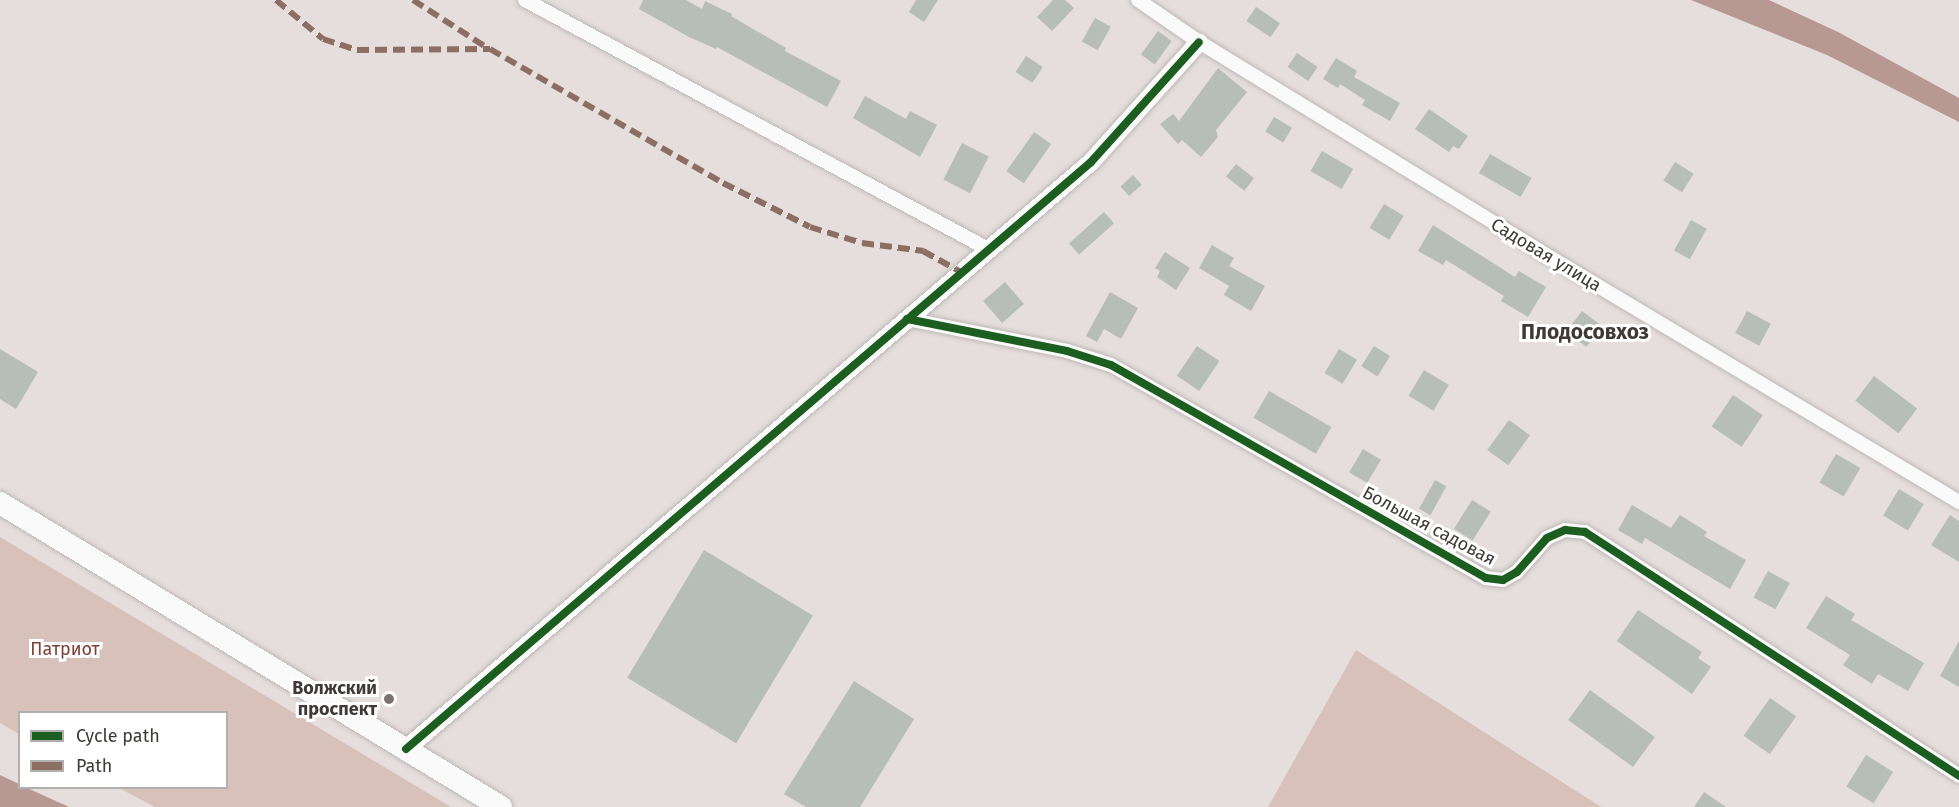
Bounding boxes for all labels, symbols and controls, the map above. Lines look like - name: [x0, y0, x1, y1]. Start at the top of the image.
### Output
- street label: Садовая улица: [1487, 214, 1605, 296]
- district label: Плодосовхоз: [1521, 319, 1649, 345]
- street label: Большая садовая: [1359, 482, 1499, 570]
- park label: Патриот: [30, 638, 100, 660]
- place label: Волжский проспект: [292, 678, 377, 720]
- marker: Волжский проспект: [382, 692, 396, 706]
- legend: [18, 711, 228, 789]
- text: Cycle path: [76, 725, 160, 747]
- text: Path: [76, 755, 112, 777]

